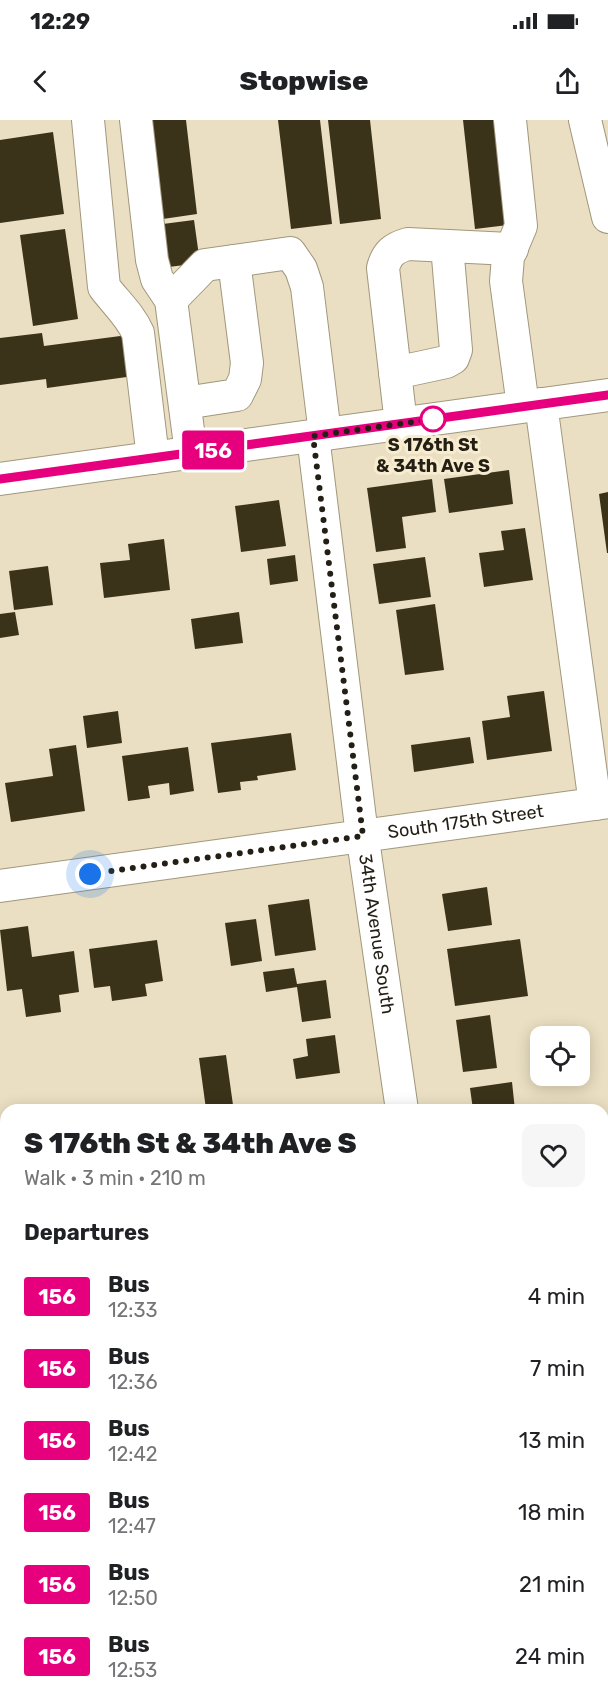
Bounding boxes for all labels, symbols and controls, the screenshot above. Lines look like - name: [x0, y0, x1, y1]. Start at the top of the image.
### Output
- text: 12:29: [30, 8, 90, 35]
- icon: back: [24, 65, 57, 98]
- text: Stopwise: [240, 65, 368, 97]
- icon: share: [551, 65, 584, 98]
- marker: S 176th St & 34th Ave S: [420, 406, 446, 432]
- line badge: 156: [178, 430, 248, 470]
- place label: S 176th St & 34th Ave S: [376, 434, 490, 477]
- text: 156: [194, 438, 232, 463]
- street label: South 175th Street: [386, 800, 545, 843]
- street label: 34th Avenue South: [354, 852, 399, 1016]
- your location: [75, 859, 105, 889]
- map controls: [530, 1026, 590, 1086]
- button: locate: [530, 1026, 590, 1086]
- button: heart: [522, 1124, 585, 1187]
- text: S 176th St & 34th Ave S: [24, 1127, 356, 1160]
- text: Walk · 3 min · 210 m: [24, 1166, 206, 1190]
- text: Departures: [24, 1219, 149, 1246]
- text: Bus: [108, 1271, 150, 1298]
- text: 4 min: [528, 1283, 585, 1310]
- text: 156: [38, 1284, 76, 1309]
- text: 12:33: [108, 1298, 157, 1322]
- text: Bus: [108, 1343, 150, 1370]
- text: 7 min: [530, 1355, 585, 1382]
- text: 156: [38, 1356, 76, 1381]
- text: 12:36: [108, 1370, 158, 1394]
- text: Bus: [108, 1415, 150, 1442]
- text: 13 min: [519, 1427, 585, 1454]
- text: 156: [38, 1428, 76, 1453]
- text: 12:42: [108, 1442, 158, 1466]
- text: Bus: [108, 1487, 150, 1514]
- text: 18 min: [518, 1499, 585, 1526]
- text: 156: [38, 1500, 76, 1525]
- text: 12:47: [108, 1514, 156, 1538]
- text: Bus: [108, 1559, 150, 1586]
- text: 21 min: [519, 1571, 585, 1598]
- text: 156: [38, 1572, 76, 1597]
- text: 12:50: [108, 1586, 158, 1610]
- text: Bus: [108, 1631, 150, 1658]
- text: 24 min: [515, 1643, 585, 1670]
- text: 156: [38, 1644, 76, 1669]
- text: 12:53: [108, 1658, 157, 1682]

